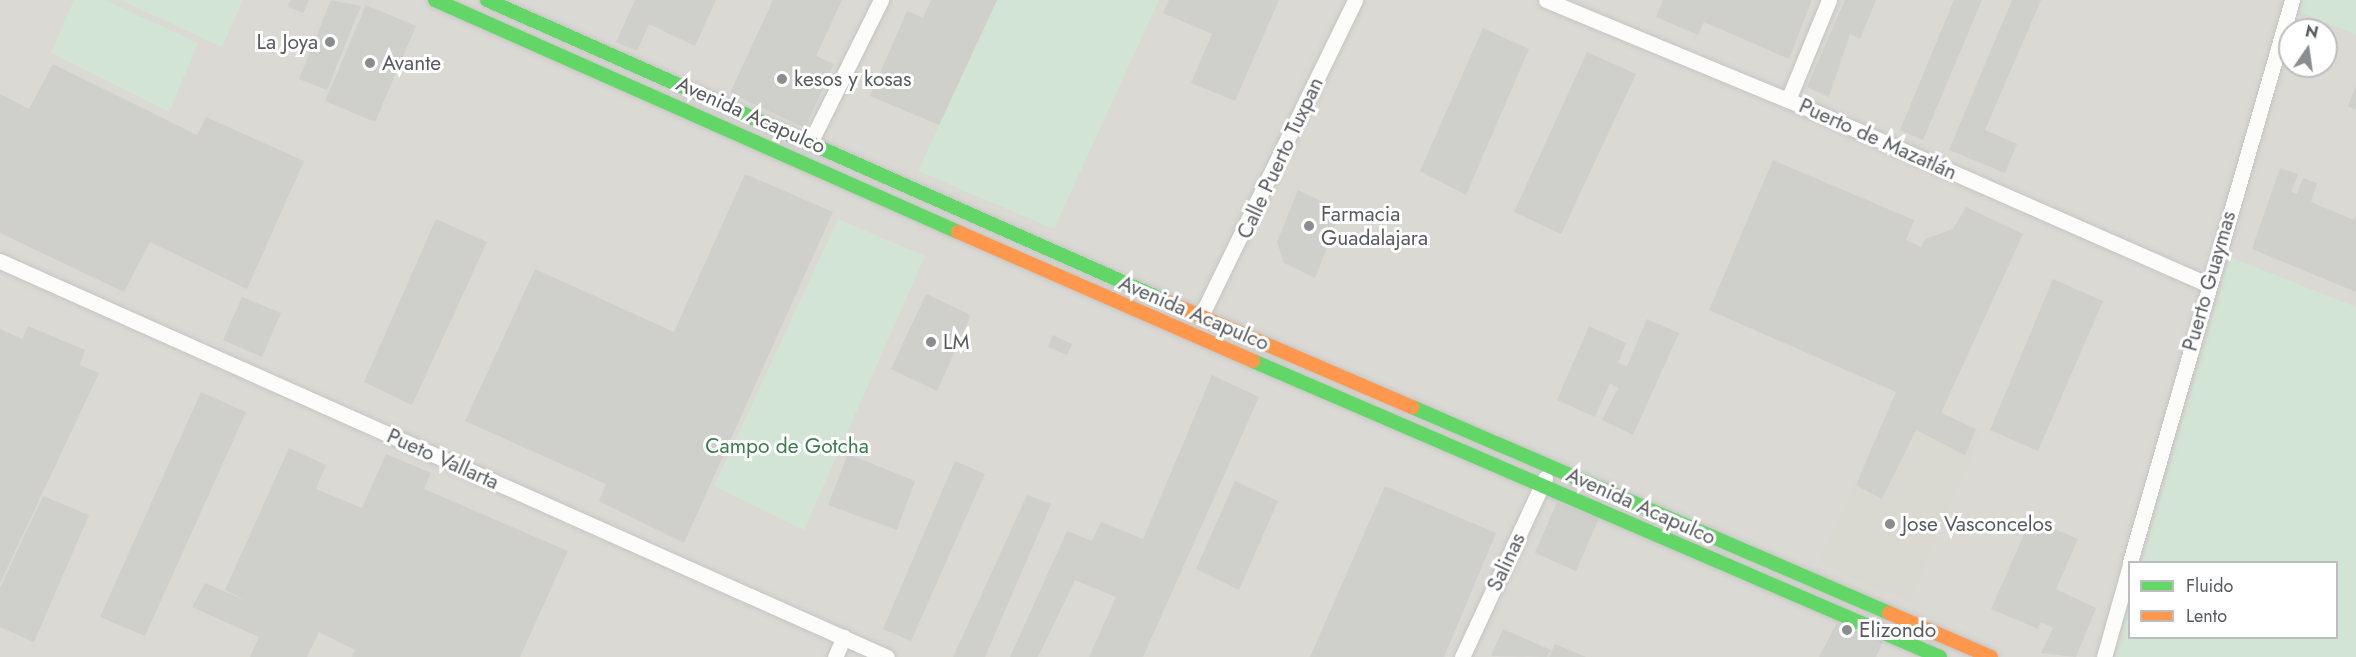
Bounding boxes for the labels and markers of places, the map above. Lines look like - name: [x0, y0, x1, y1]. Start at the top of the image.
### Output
- place label: La Joya: [257, 29, 318, 55]
- marker: La Joya: [323, 35, 337, 49]
- place label: Avante: [382, 50, 441, 76]
- marker: Avante: [363, 56, 377, 70]
- place label: kesos y kosas: [794, 66, 911, 92]
- marker: kesos y kosas: [775, 72, 789, 86]
- place label: Farmacia Guadalajara: [1321, 201, 1428, 251]
- marker: Farmacia Guadalajara: [1302, 219, 1316, 233]
- place label: LM: [943, 329, 969, 355]
- marker: LM: [924, 335, 938, 349]
- place label: Jose Vasconcelos: [1902, 511, 2053, 537]
- marker: Jose Vasconcelos: [1883, 517, 1897, 531]
- place label: Elizondo: [1859, 617, 1936, 643]
- marker: Elizondo: [1840, 623, 1854, 637]

